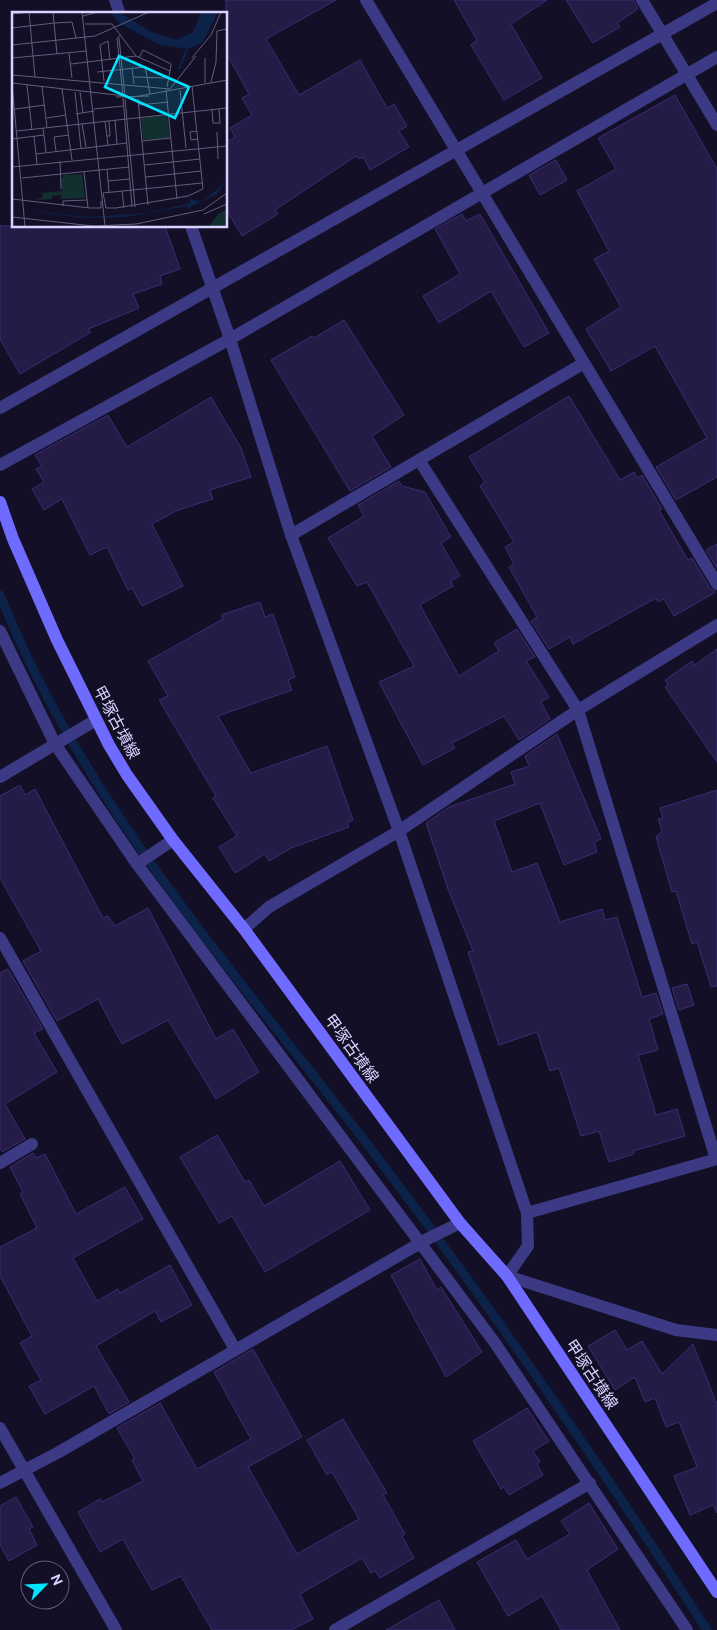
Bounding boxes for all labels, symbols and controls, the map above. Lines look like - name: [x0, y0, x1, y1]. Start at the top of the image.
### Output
- inset map: [12, 12, 228, 228]
- street label: 甲塚古墳線: [90, 682, 144, 762]
- street label: 甲塚古墳線: [321, 1010, 383, 1086]
- street label: 甲塚古墳線: [562, 1336, 622, 1412]
- north arrow: [20, 1560, 70, 1610]
- text: N: [47, 1572, 66, 1588]

